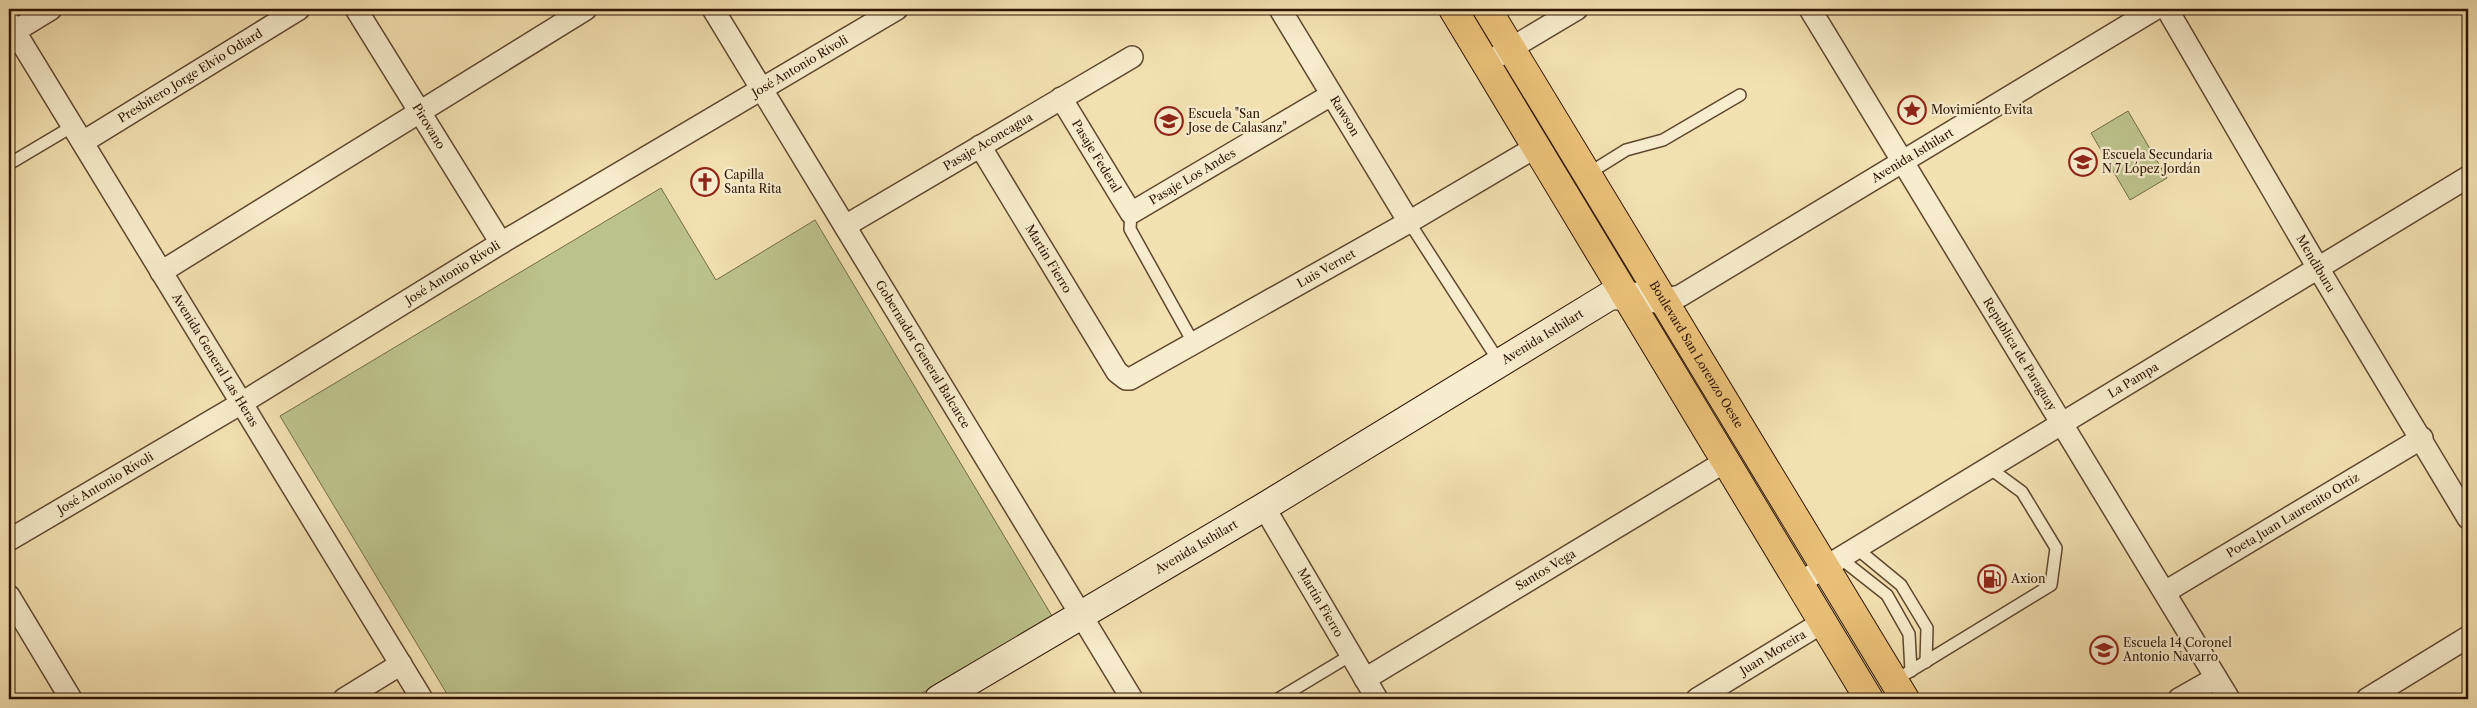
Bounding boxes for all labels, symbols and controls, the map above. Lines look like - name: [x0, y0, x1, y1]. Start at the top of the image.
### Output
- street label: Presbítero Jorge Elvio Odiard: [115, 25, 266, 126]
- street label: José Antonio Rívoli: [747, 32, 851, 101]
- street label: Rawson: [1327, 93, 1363, 139]
- place icon: Movimiento Evita: [1897, 95, 1927, 125]
- street label: Pirovano: [409, 100, 449, 152]
- place label: Movimiento Evita: [1931, 102, 2033, 117]
- school or university icon: Escuela "San Jose de Calasanz": [1154, 106, 1184, 136]
- place label: Escuela "San Jose de Calasanz": [1186, 106, 1287, 135]
- street label: Pasaje Aconcagua: [940, 109, 1036, 173]
- street label: Pasaje Federal: [1069, 117, 1125, 195]
- street label: Avenida Isthilart: [1868, 124, 1957, 186]
- street label: Pasaje Los Andes: [1146, 145, 1238, 208]
- school or university icon: Escuela Secundaria N 7 López Jordán: [2068, 147, 2098, 177]
- place label: Escuela Secundaria N 7 López Jordán: [2102, 147, 2213, 176]
- church icon: Capilla Santa Rita: [690, 167, 720, 197]
- place label: Capilla Santa Rita: [724, 167, 782, 196]
- street label: Martin Fierro: [1022, 222, 1075, 296]
- street label: Mendiburu: [2293, 232, 2339, 296]
- street label: José Antonio Rívoli: [400, 237, 503, 308]
- street label: Luis Vernet: [1294, 245, 1359, 290]
- street label: Gobernador General Balcarce: [873, 277, 974, 431]
- street label: Boulevard San Lorenzo Oeste: [1646, 278, 1747, 431]
- street label: Avenida General Las Heras: [169, 289, 262, 429]
- street label: Republica de Paraguay: [1980, 295, 2060, 414]
- street label: Avenida Isthilart: [1498, 305, 1587, 368]
- street label: La Pampa: [2105, 358, 2162, 401]
- street label: José Antonio Rívoli: [53, 448, 156, 518]
- street label: Poeta Juan Laurenito Ortiz: [2223, 469, 2362, 561]
- street label: Avenida Isthilart: [1151, 516, 1241, 577]
- street label: Santos Vega: [1513, 545, 1579, 593]
- fuel station icon: Axion: [1977, 564, 2007, 594]
- street label: Martín Fierro: [1295, 565, 1347, 640]
- place label: Axion: [2010, 571, 2046, 586]
- street label: Juan Moreira: [1735, 626, 1809, 679]
- school or university icon: Escuela 14 Coronel Antonio Navarro: [2089, 635, 2119, 665]
- place label: Escuela 14 Coronel Antonio Navarro: [2122, 635, 2232, 664]

